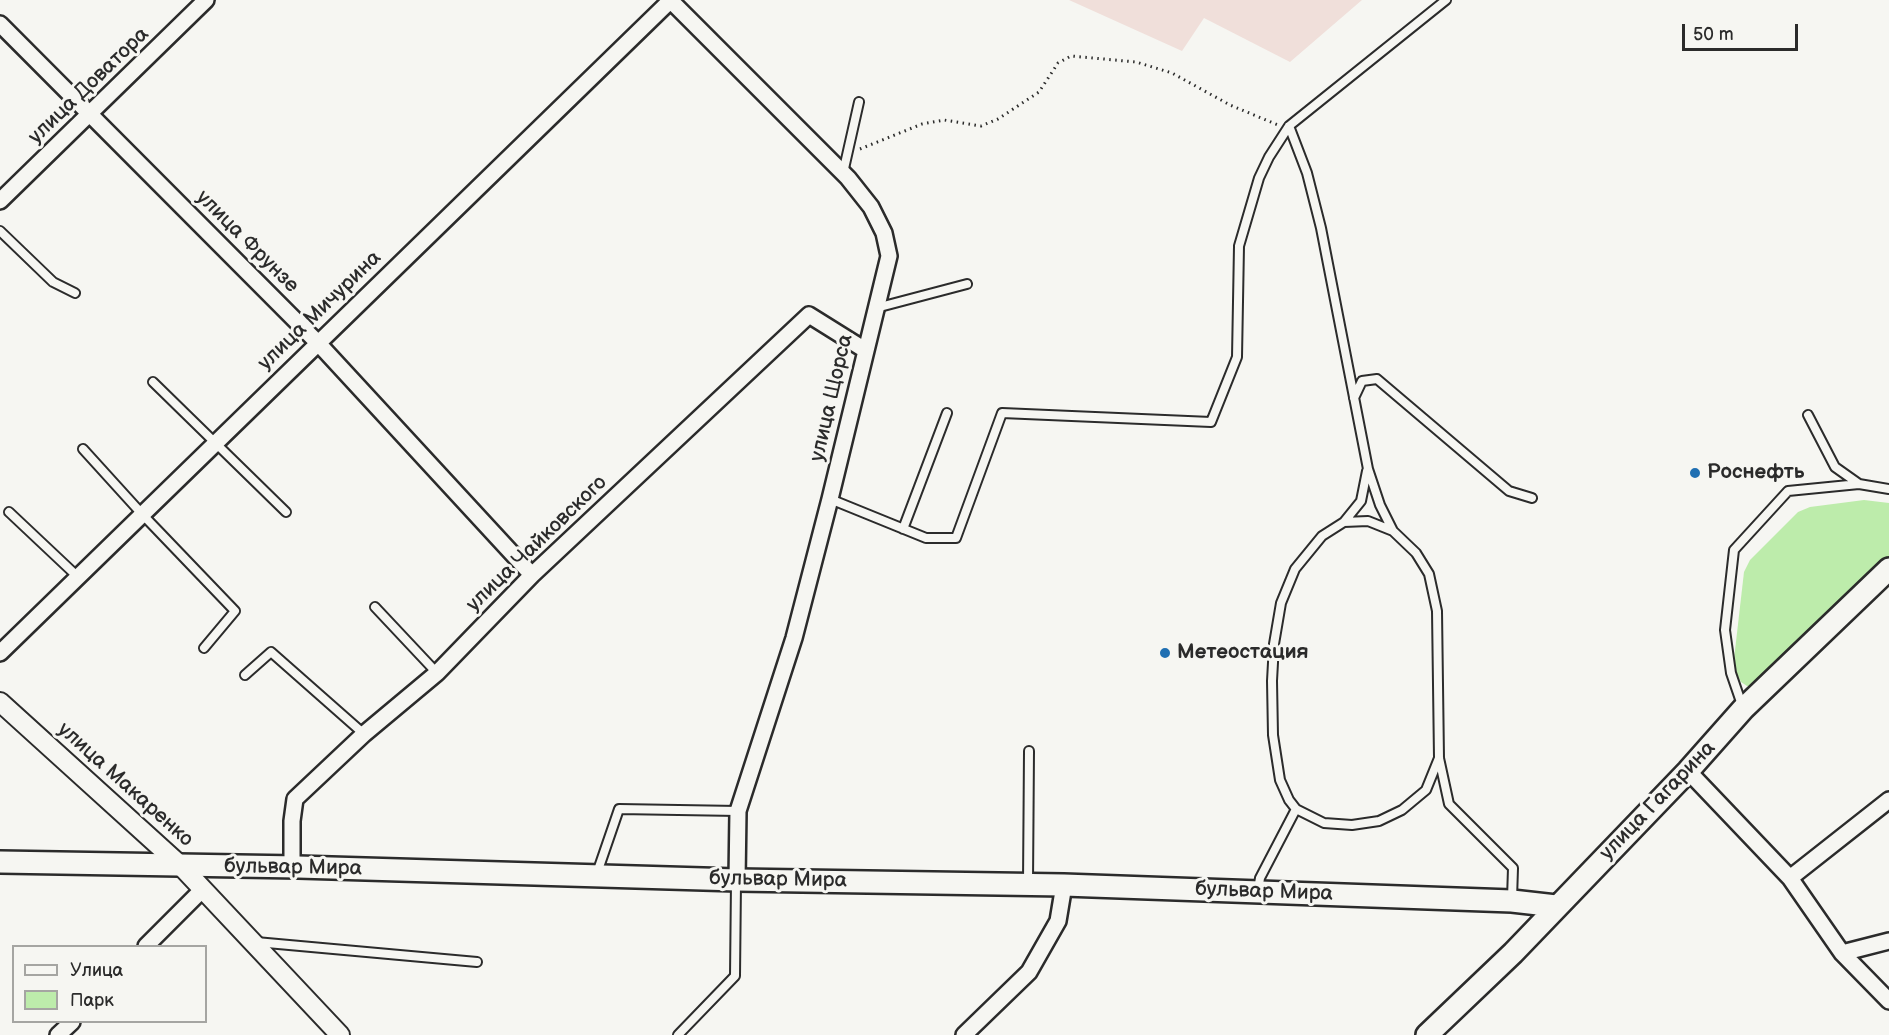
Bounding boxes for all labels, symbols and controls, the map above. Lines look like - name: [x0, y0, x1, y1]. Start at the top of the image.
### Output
- scale bar: [1685, 12, 1800, 50]
- street label: улица Доватора: [24, 22, 154, 150]
- text: 50 m: [1693, 24, 1734, 45]
- street label: улица Фрунзе: [190, 185, 304, 299]
- street label: улица Мичурина: [253, 246, 387, 376]
- street label: улица Щорса: [805, 332, 859, 464]
- place label: Роснефть: [1707, 460, 1804, 486]
- marker: Роснефть: [1688, 466, 1702, 480]
- street label: улица Чайковского: [461, 470, 613, 618]
- place label: Метеостация: [1177, 640, 1309, 666]
- marker: Метеостация: [1158, 646, 1172, 660]
- street label: улица Макаренко: [52, 717, 198, 853]
- street label: улица Гагарина: [1595, 736, 1721, 866]
- street label: бульвар Мира: [224, 854, 362, 882]
- street label: бульвар Мира: [709, 866, 847, 894]
- street label: бульвар Мира: [1195, 877, 1333, 907]
- legend: [12, 945, 207, 1023]
- text: Улица: [70, 960, 123, 981]
- text: Парк: [70, 990, 114, 1011]

